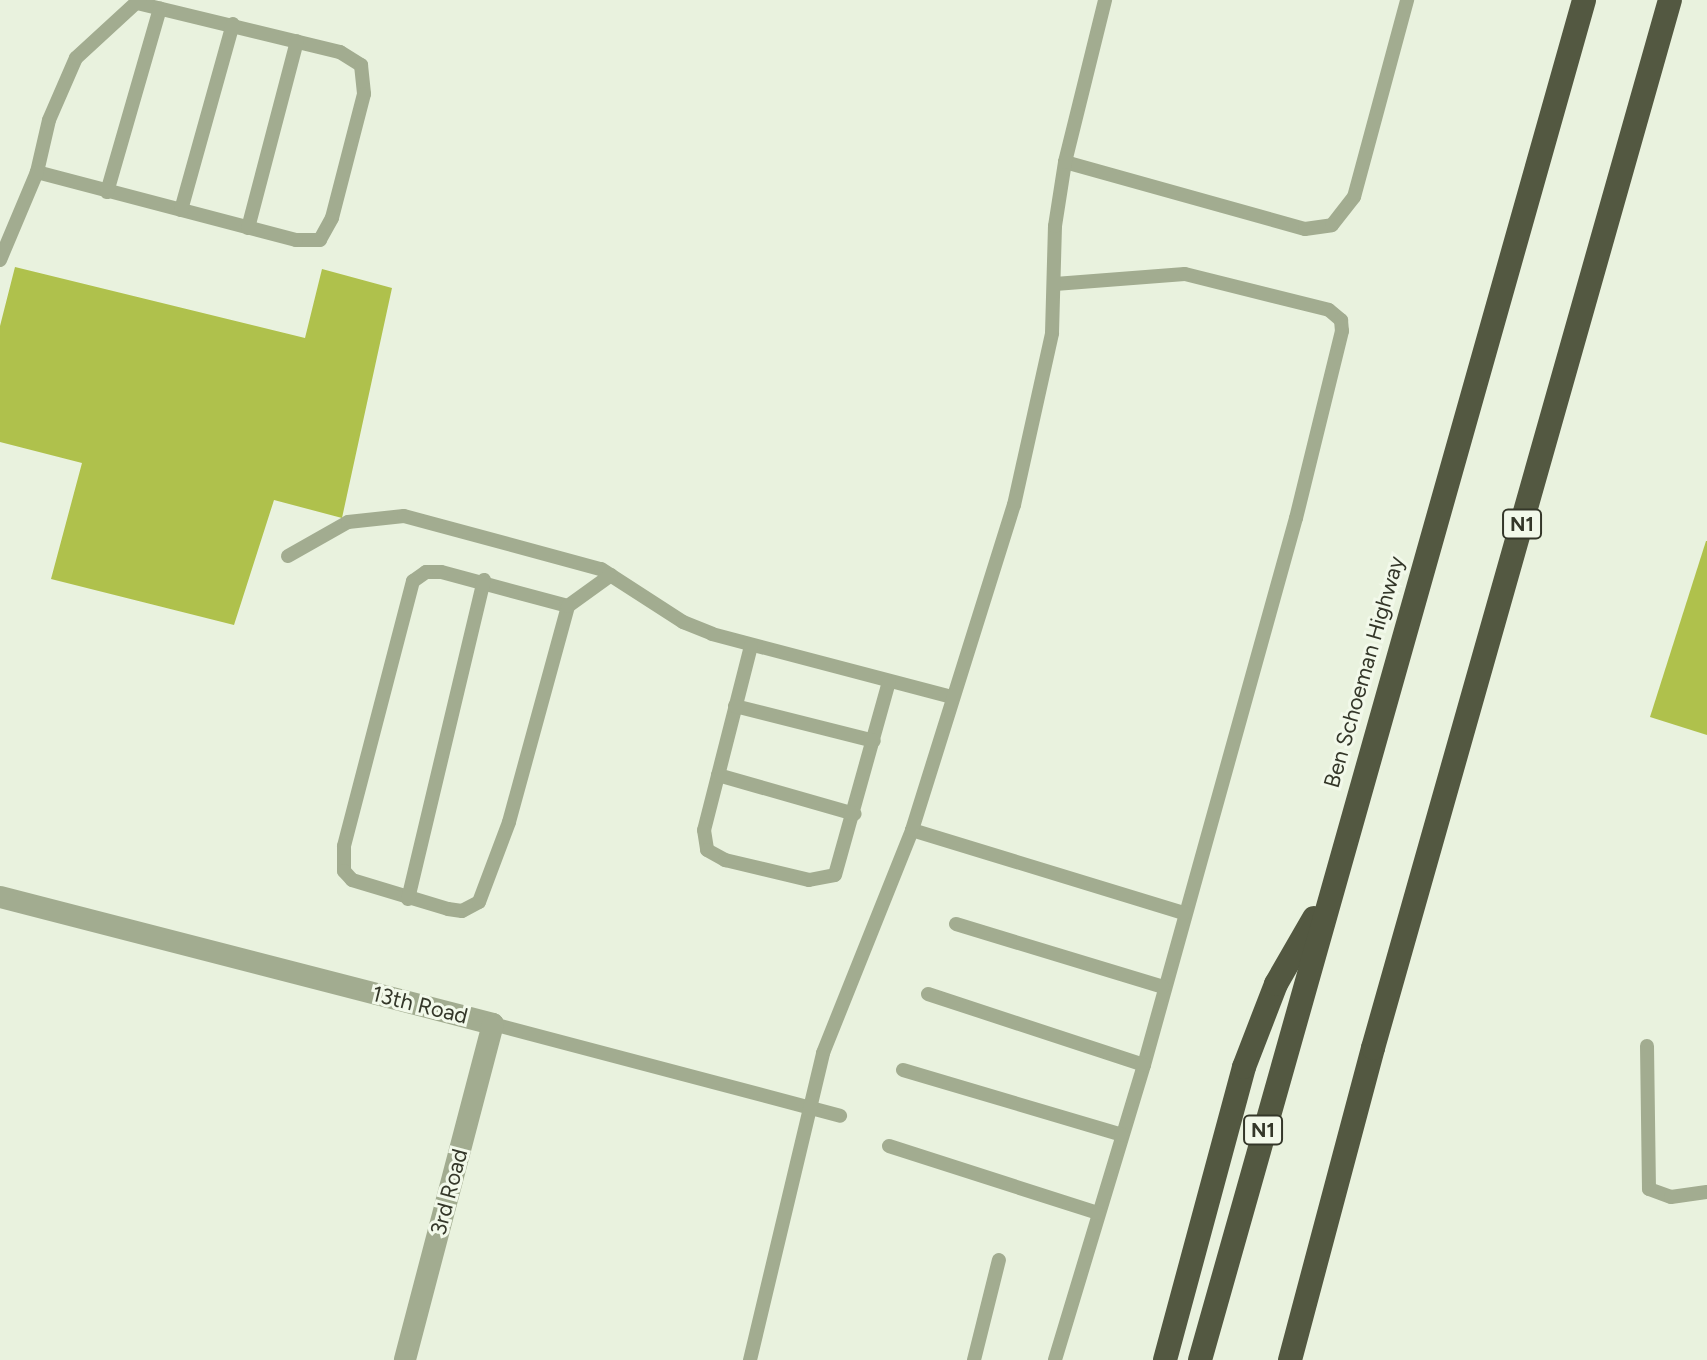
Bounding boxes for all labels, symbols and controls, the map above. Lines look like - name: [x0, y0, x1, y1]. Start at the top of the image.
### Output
- road number: N1: [1502, 508, 1542, 540]
- street label: Ben Schoeman Highway: [1318, 553, 1410, 791]
- street label: 13th Road: [369, 980, 471, 1030]
- road number: N1: [1243, 1114, 1283, 1146]
- street label: 3rd Road: [425, 1146, 473, 1238]

